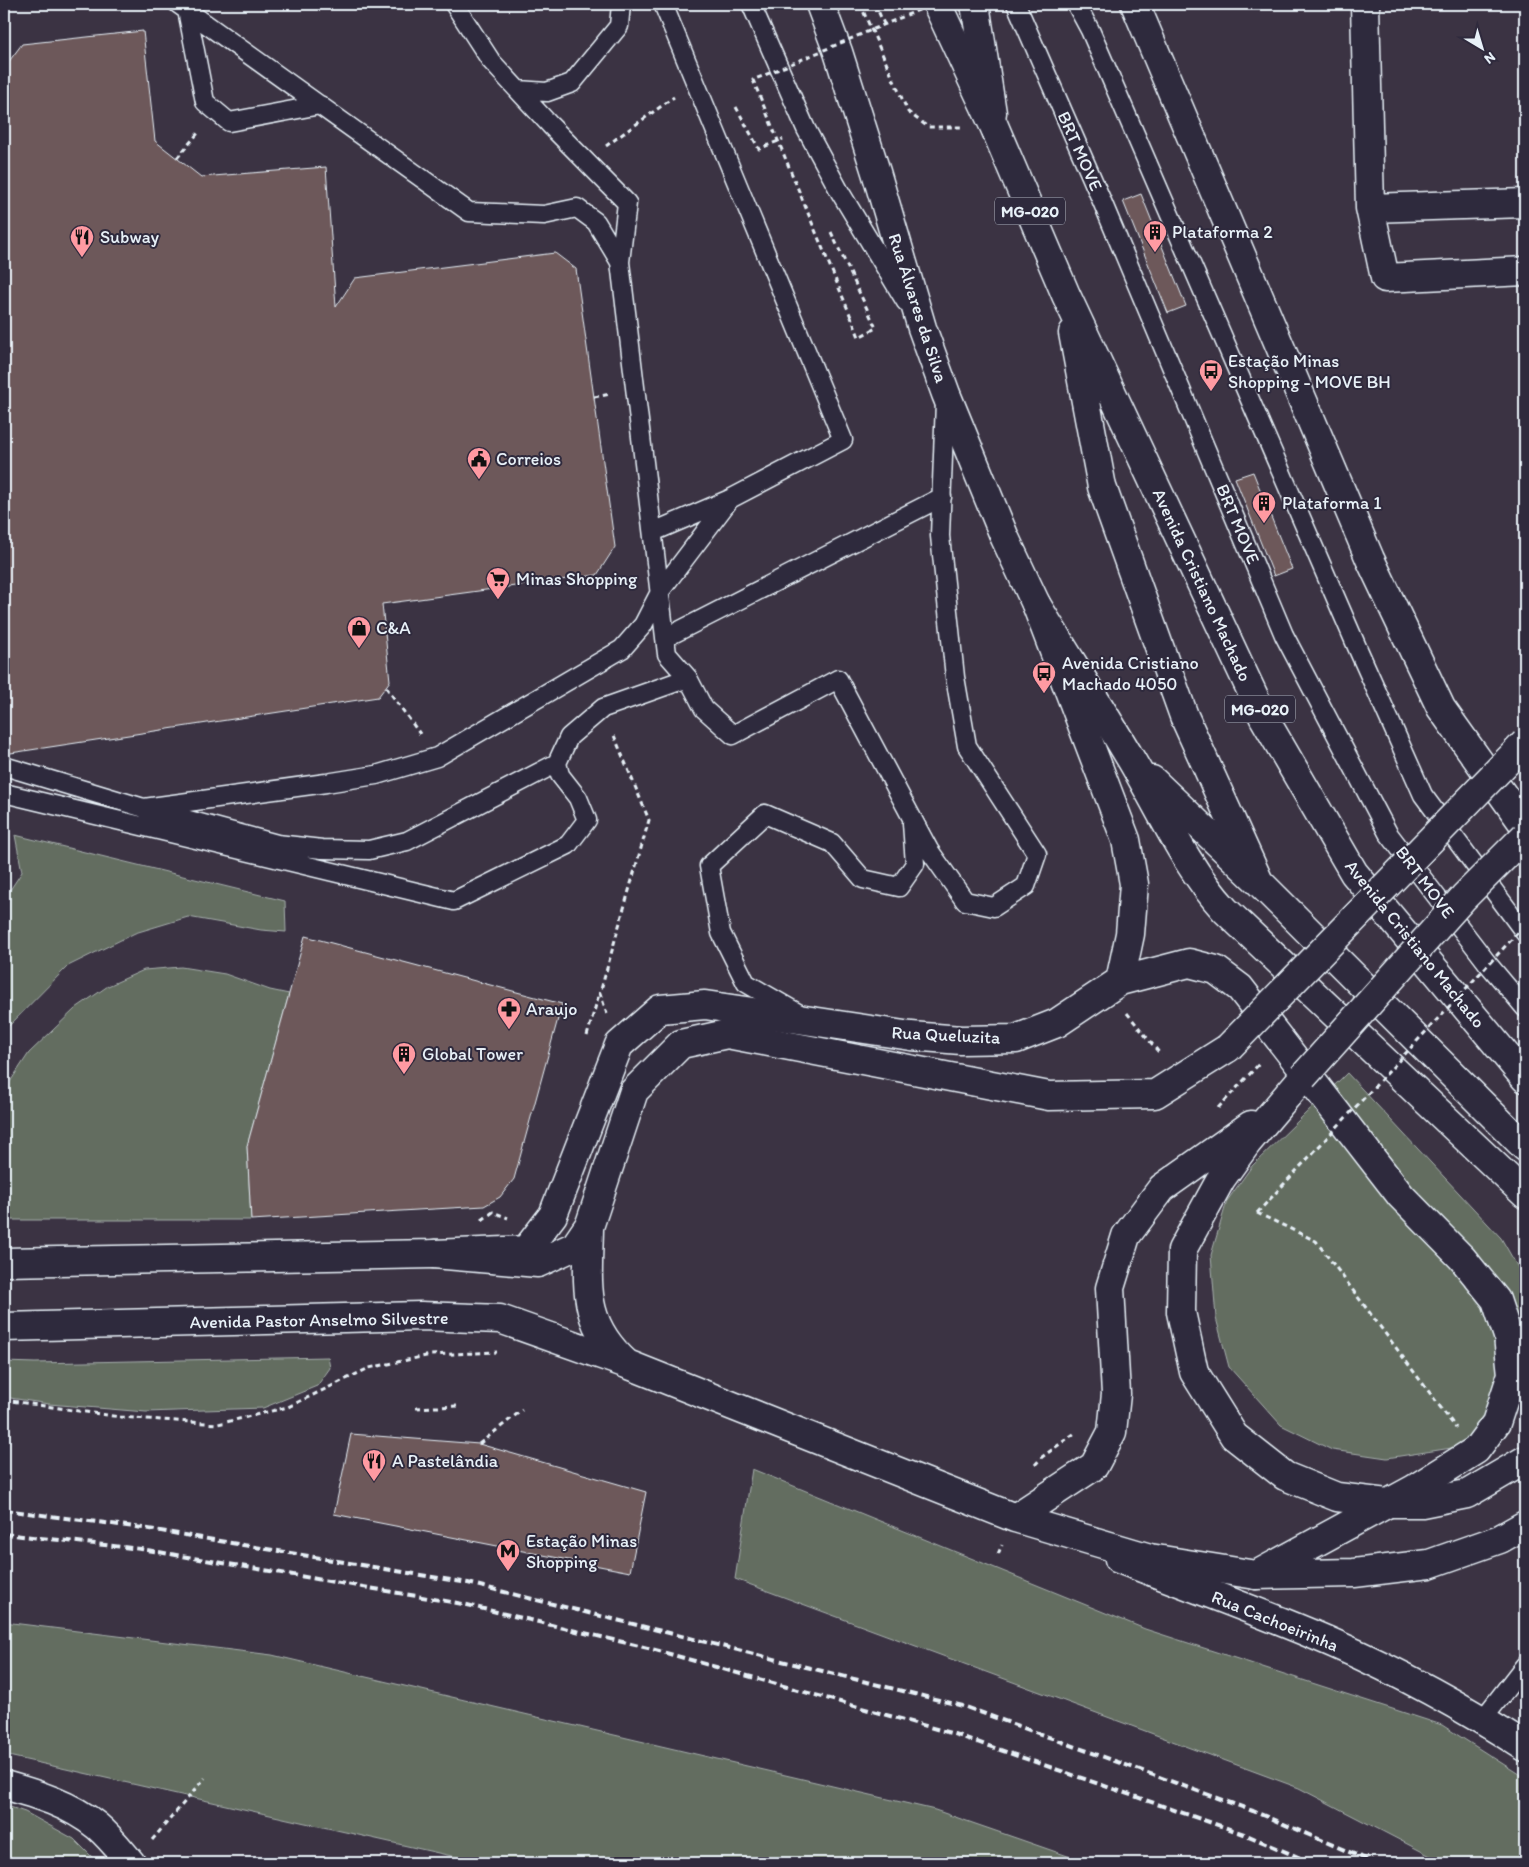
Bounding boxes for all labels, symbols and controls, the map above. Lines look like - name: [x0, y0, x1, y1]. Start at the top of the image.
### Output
- north arrow: [1456, 22, 1506, 72]
- text: N: [1481, 48, 1499, 67]
- street label: BRT MOVE: [1053, 108, 1107, 194]
- road number: MG-020: [995, 198, 1065, 225]
- building icon: Plataforma 2: [1142, 219, 1168, 253]
- place label: Plataforma 2: [1172, 221, 1273, 243]
- restaurant icon: Subway: [69, 224, 95, 258]
- place label: Subway: [100, 226, 160, 248]
- street label: Rua Álvares da Silva: [883, 231, 953, 386]
- place label: Estação Minas Shopping - MOVE BH: [1228, 350, 1391, 393]
- bus stop icon: Estação Minas Shopping - MOVE BH: [1198, 358, 1224, 392]
- public building icon: Correios: [466, 446, 492, 480]
- place label: Correios: [496, 448, 561, 470]
- street label: BRT MOVE: [1211, 481, 1265, 567]
- street label: Avenida Cristiano Machado: [1148, 485, 1256, 685]
- building icon: Plataforma 1: [1251, 490, 1277, 524]
- place label: Plataforma 1: [1282, 492, 1382, 514]
- supermarket icon: Minas Shopping: [485, 566, 511, 600]
- place label: Minas Shopping: [516, 568, 638, 590]
- shop icon: C&A: [346, 615, 372, 649]
- place label: C&A: [376, 617, 411, 639]
- place label: Avenida Cristiano Machado 4050: [1062, 652, 1199, 695]
- bus stop icon: Avenida Cristiano Machado 4050: [1031, 660, 1057, 694]
- road number: MG-020: [1225, 696, 1295, 722]
- street label: BRT MOVE: [1391, 842, 1459, 922]
- street label: Avenida Cristiano Machado: [1340, 855, 1490, 1033]
- pharmacy icon: Araujo: [496, 996, 522, 1030]
- place label: Araujo: [526, 998, 577, 1020]
- street label: Rua Queluzita: [891, 1021, 1002, 1049]
- building icon: Global Tower: [391, 1041, 417, 1075]
- place label: Global Tower: [422, 1043, 523, 1065]
- street label: Avenida Pastor Anselmo Silvestre: [189, 1307, 449, 1333]
- restaurant icon: A Pastelândia: [361, 1448, 387, 1482]
- place label: A Pastelândia: [392, 1450, 499, 1472]
- place label: Estação Minas Shopping: [526, 1530, 637, 1573]
- metro station icon: Estação Minas Shopping: [495, 1538, 521, 1572]
- street label: Rua Cachoeirinha: [1208, 1586, 1342, 1656]

